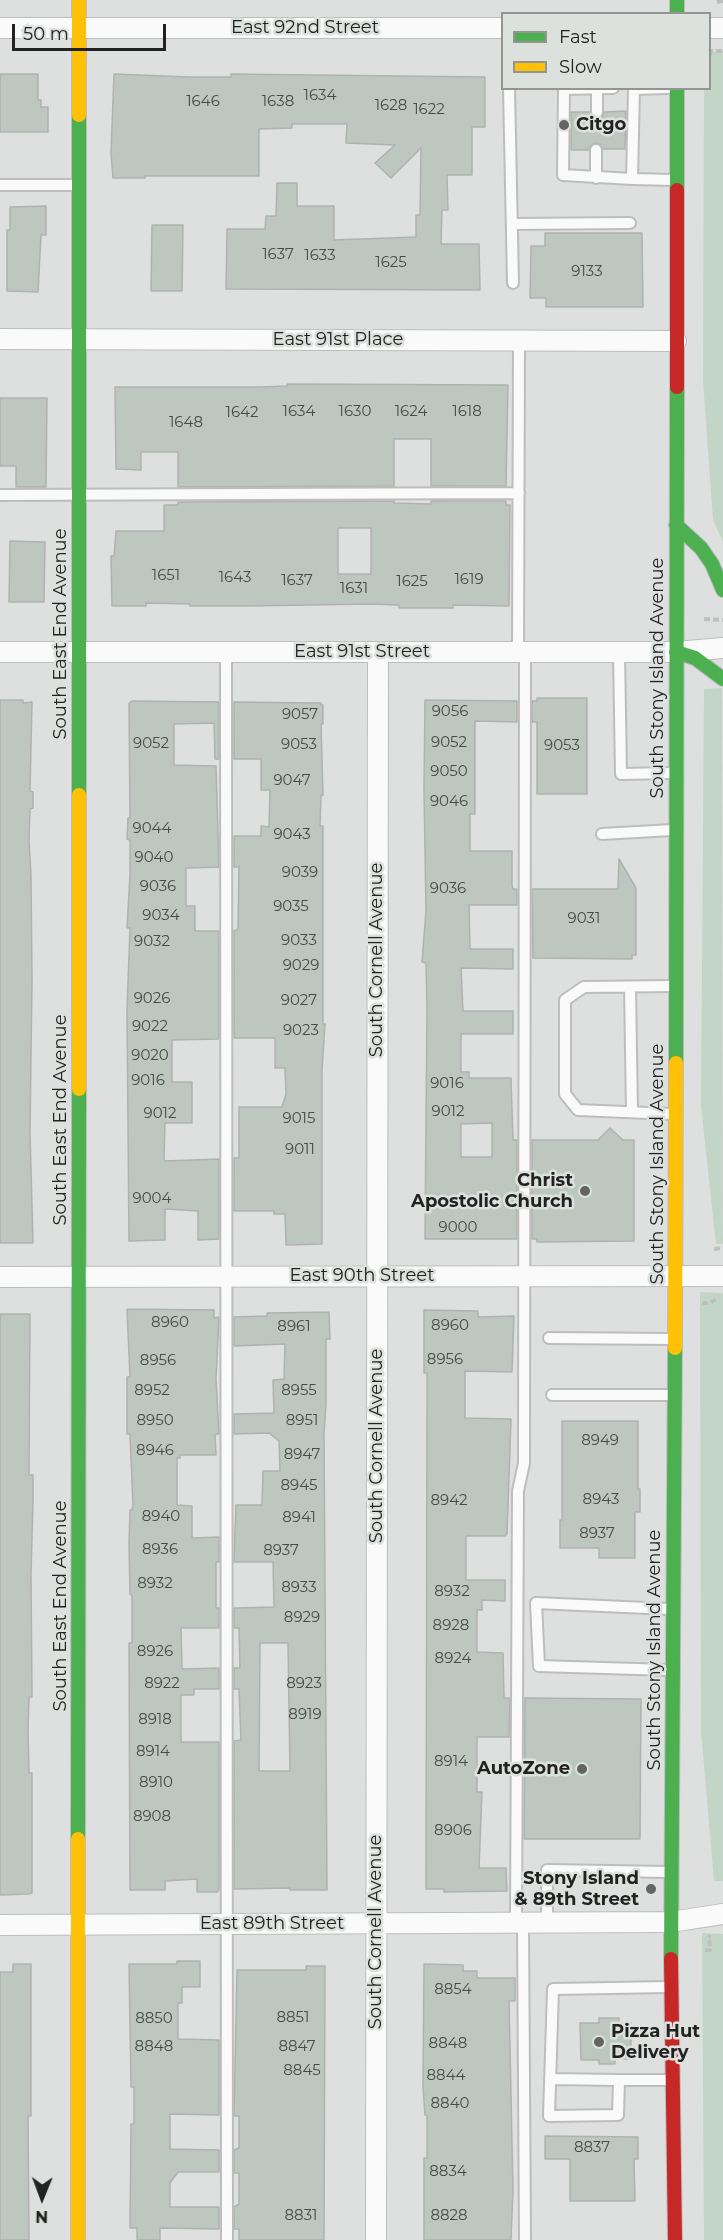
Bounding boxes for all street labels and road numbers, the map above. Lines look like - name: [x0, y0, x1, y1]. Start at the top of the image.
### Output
- street label: East 92nd Street: [231, 17, 379, 39]
- street label: East 91st Place: [273, 329, 403, 351]
- street label: South East End Avenue: [50, 528, 72, 740]
- street label: South Stony Island Avenue: [647, 558, 669, 798]
- street label: East 91st Street: [294, 641, 430, 663]
- street label: South Cornell Avenue: [366, 863, 388, 1057]
- street label: South East End Avenue: [50, 1014, 72, 1226]
- street label: South Stony Island Avenue: [647, 1044, 669, 1284]
- street label: East 90th Street: [290, 1265, 434, 1287]
- street label: South Cornell Avenue: [366, 1349, 388, 1543]
- street label: South East End Avenue: [50, 1500, 72, 1712]
- street label: South Stony Island Avenue: [644, 1530, 666, 1770]
- street label: South Cornell Avenue: [365, 1835, 387, 2029]
- street label: East 89th Street: [200, 1913, 344, 1935]

